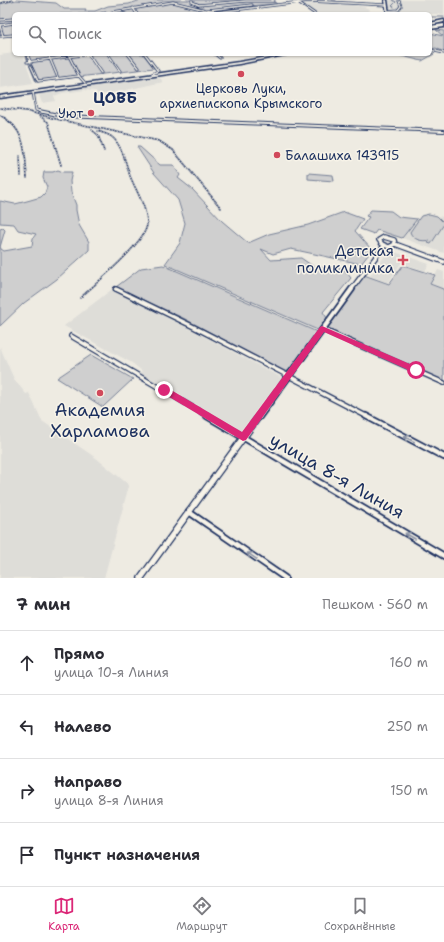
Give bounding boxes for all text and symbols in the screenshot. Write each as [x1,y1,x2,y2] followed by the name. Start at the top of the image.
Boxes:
[12,12,432,56] search box
[26,23,48,45] icon: search
[58,24,102,44] text: Поиск
[236,69,246,79] marker: Церковь Луки, архиепископа Крымского
[160,80,323,112] place label: Церковь Луки, архиепископа Крымского
[93,87,137,108] district label: ЦОВБ
[58,105,83,122] place label: Уют
[86,108,96,118] marker: Уют
[285,147,399,164] place label: Балашиха 143915
[272,150,282,160] marker: Балашиха 143915
[297,241,395,278] place label: Детская поликлиника
[397,254,409,266] marker: Детская поликлиника
[407,361,425,379] route start
[155,381,173,399] route end
[95,388,105,398] marker: Академия Харламова
[50,398,150,443] place label: Академия Харламова
[265,428,409,524] street label: улица 8-я Линия
[404,435,416,442] one-way arrow
[404,531,416,539] one-way arrow
[247,552,258,560] one-way arrow
[16,593,71,615] text: 7 мин
[322,596,428,613] text: Пешком · 560 m
[54,644,104,664] text: Прямо
[16,652,38,674] icon: ahead
[390,654,428,671] text: 160 m
[54,664,169,681] text: улица 10-я Линия
[16,716,38,738] icon: left
[54,717,112,737] text: Налево
[387,718,428,735] text: 250 m
[54,772,122,792] text: Направо
[16,780,38,802] icon: right
[390,782,428,799] text: 150 m
[54,792,164,809] text: улица 8-я Линия
[16,844,38,866] icon: arrive
[54,845,200,865] text: Пункт назначения
[48,895,80,934] tab: Карта
[176,895,227,934] tab: Маршрут
[324,895,396,934] tab: Сохранённые

